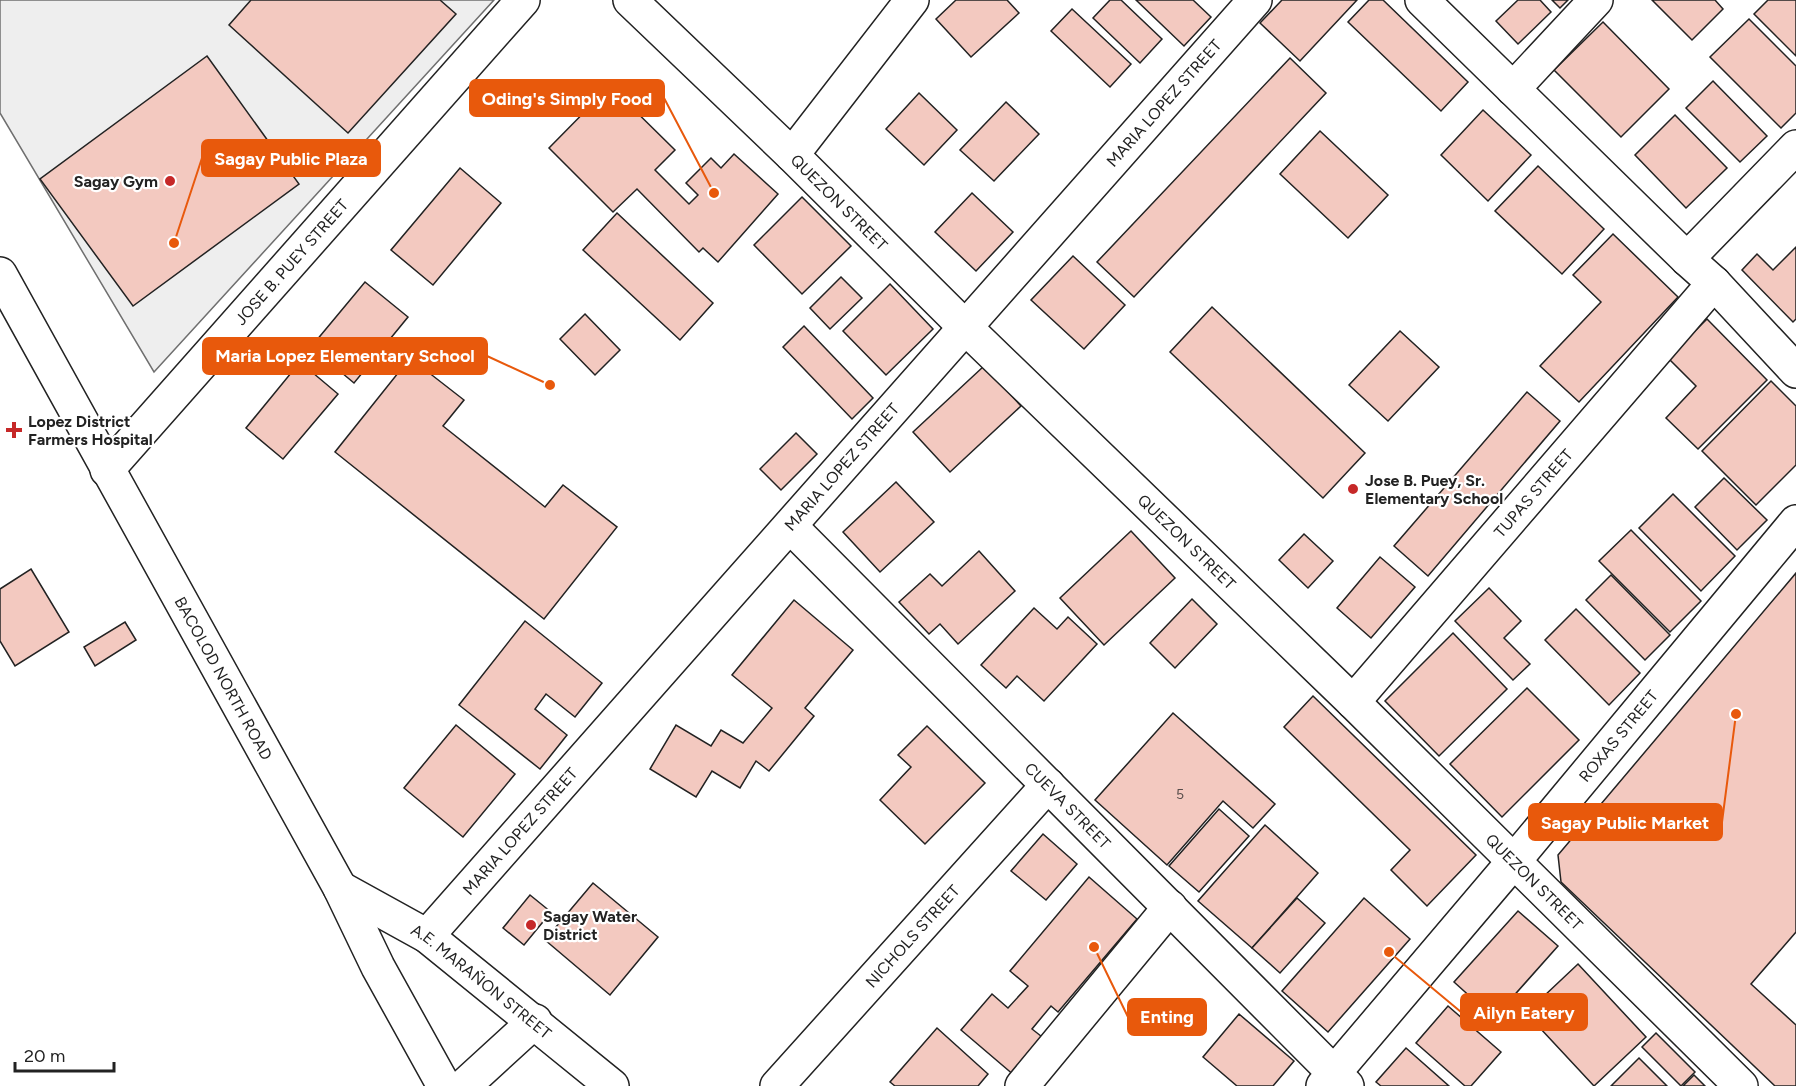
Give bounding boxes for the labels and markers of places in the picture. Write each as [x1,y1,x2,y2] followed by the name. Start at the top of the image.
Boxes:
[470,80,664,116] callout: Oding's Simply Food
[202,140,380,176] callout: Sagay Public Plaza
[74,172,158,191] place label: Sagay Gym
[163,174,177,188] marker: Sagay Gym
[203,338,487,374] callout: Maria Lopez Elementary School
[28,412,153,449] place label: Lopez District Farmers Hospital
[5,421,23,439] marker: Lopez District Farmers Hospital
[1365,471,1503,508] place label: Jose B. Puey, Sr. Elementary School
[1346,482,1360,496] marker: Jose B. Puey, Sr. Elementary School
[1529,804,1722,840] callout: Sagay Public Market
[543,907,637,944] place label: Sagay Water District
[524,918,538,932] marker: Sagay Water District
[1461,994,1587,1030] callout: Ailyn Eatery
[1128,999,1206,1035] callout: Enting

